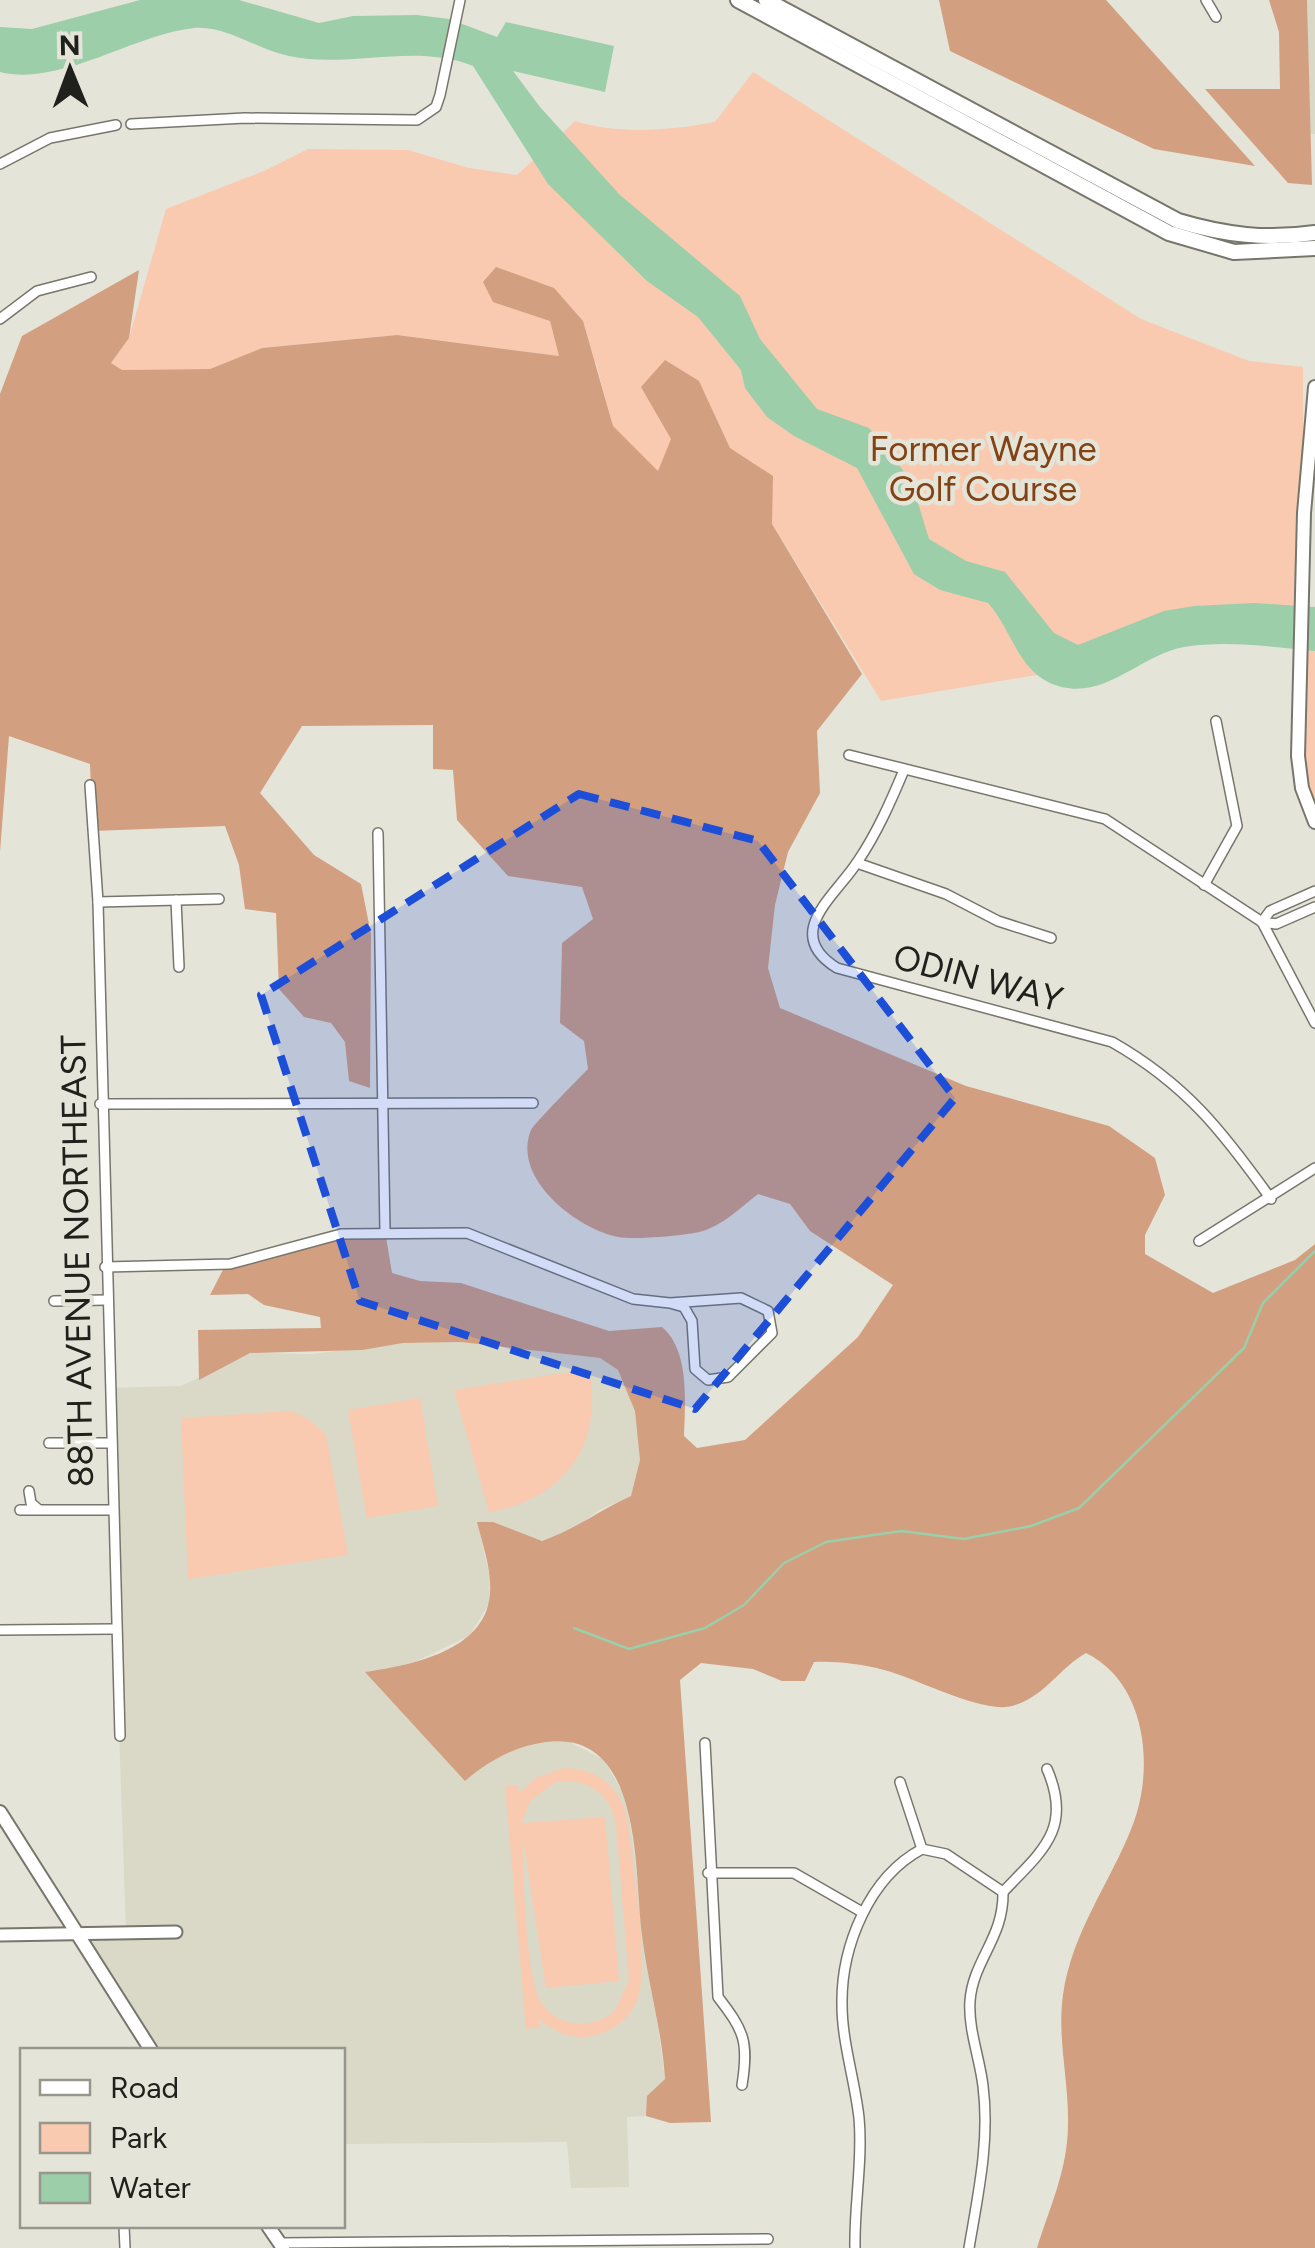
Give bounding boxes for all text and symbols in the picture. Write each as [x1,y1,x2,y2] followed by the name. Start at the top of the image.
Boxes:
[20,20,120,120] north arrow
[58,28,81,62] text: N
[869,428,1097,510] park label: Former Wayne Golf Course
[889,935,1067,1021] street label: ODIN WAY
[52,1034,102,1488] street label: 88TH AVENUE NORTHEAST
[20,2048,345,2228] legend
[110,2069,179,2106] text: Road
[110,2119,168,2156] text: Park
[110,2169,191,2206] text: Water

